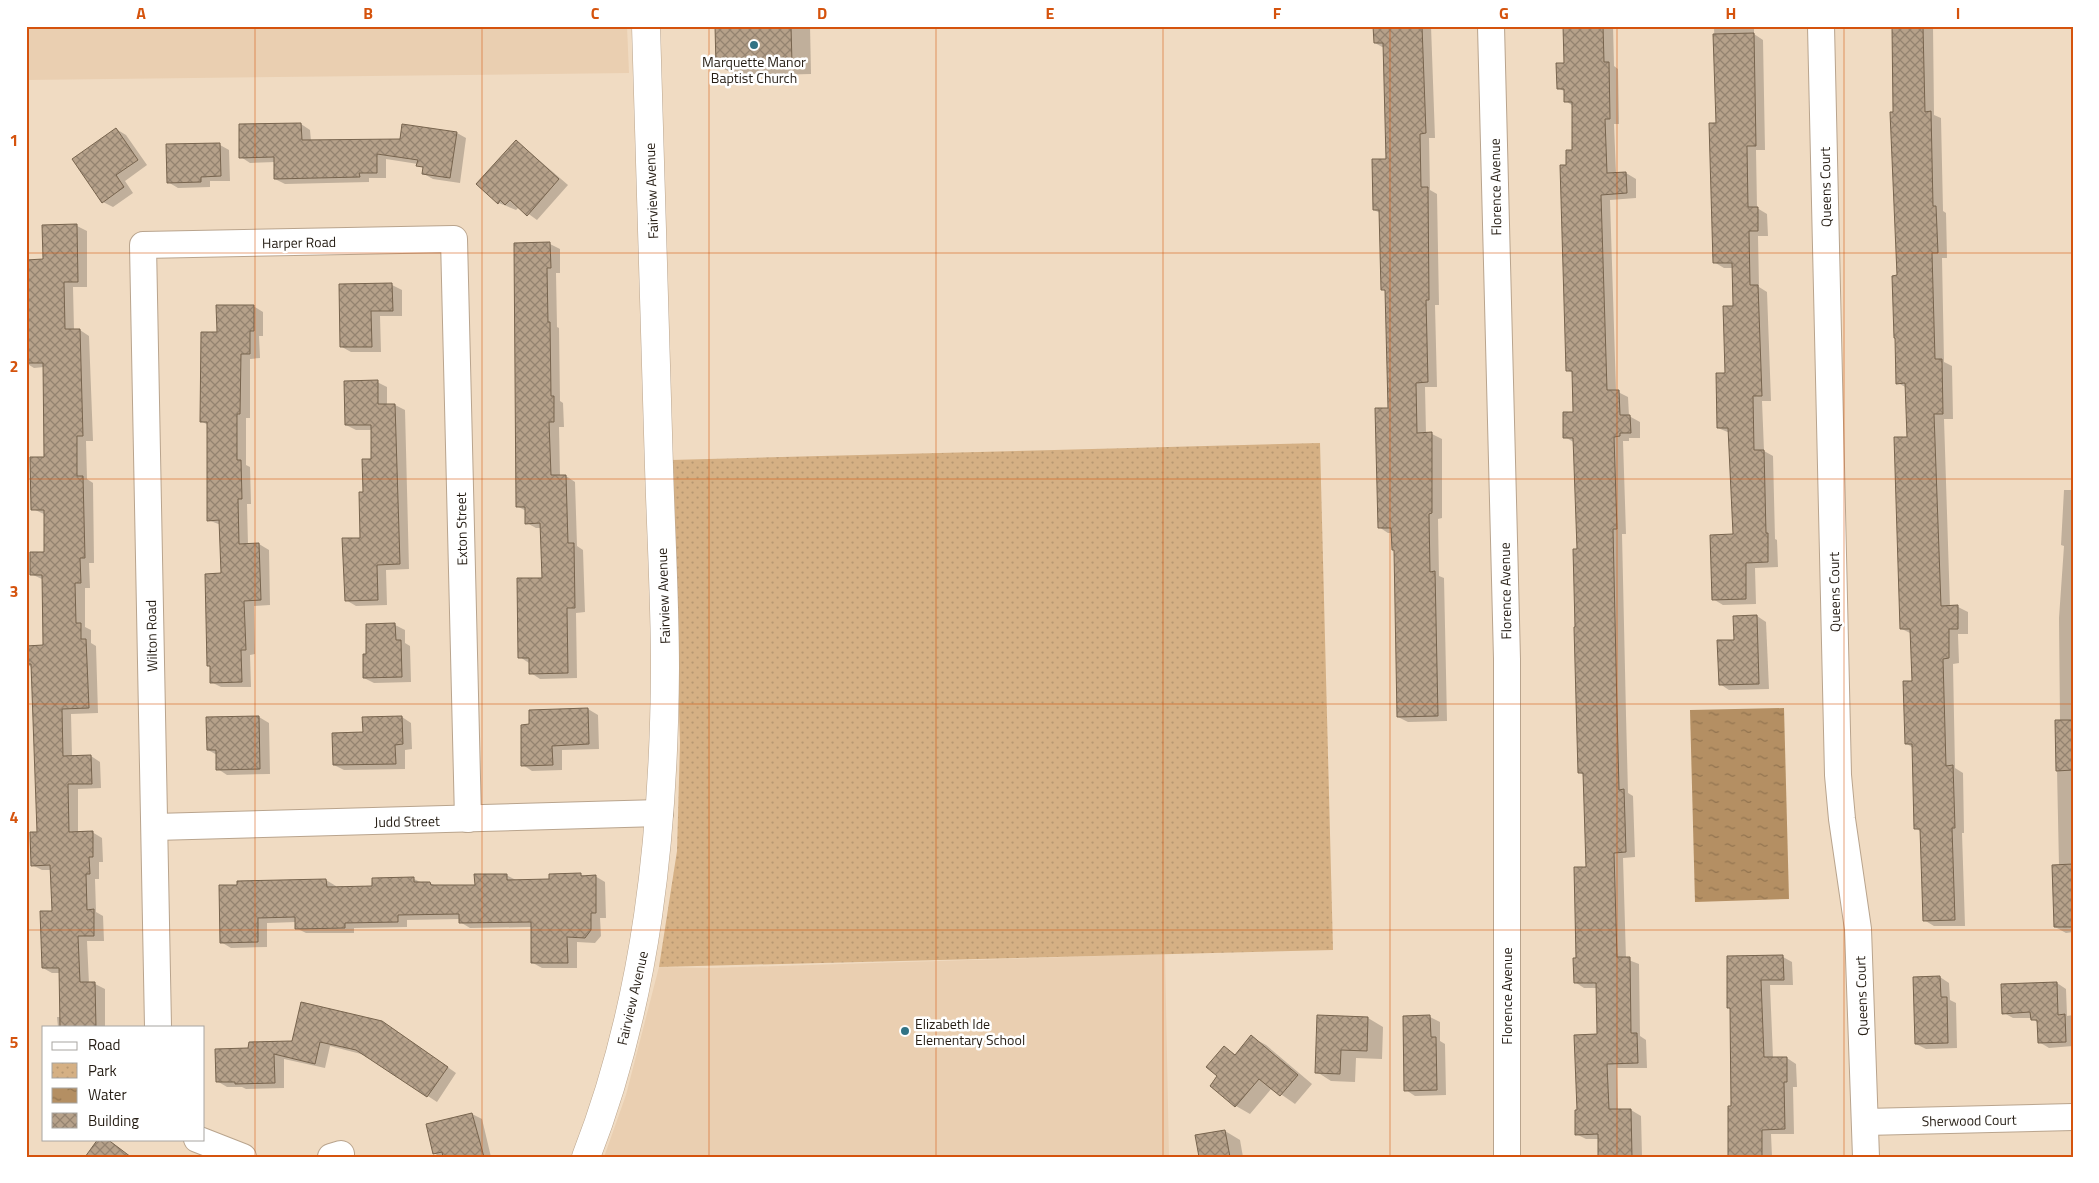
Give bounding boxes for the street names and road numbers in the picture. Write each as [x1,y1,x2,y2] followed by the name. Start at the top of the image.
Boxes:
[1484,138,1506,236] street label: Florence Avenue
[639,143,663,239] street label: Fairview Avenue
[1814,147,1836,227] street label: Queens Court
[262,231,336,253] street label: Harper Road
[450,492,472,566] street label: Exton Street
[1494,542,1516,640] street label: Florence Avenue
[651,548,675,644] street label: Fairview Avenue
[1823,552,1845,632] street label: Queens Court
[140,600,162,672] street label: Wilton Road
[374,810,440,832] street label: Judd Street
[1496,947,1517,1045] street label: Florence Avenue
[611,949,653,1047] street label: Fairview Avenue
[1849,956,1873,1036] street label: Queens Court
[1921,1109,2017,1131] street label: Sherwood Court

